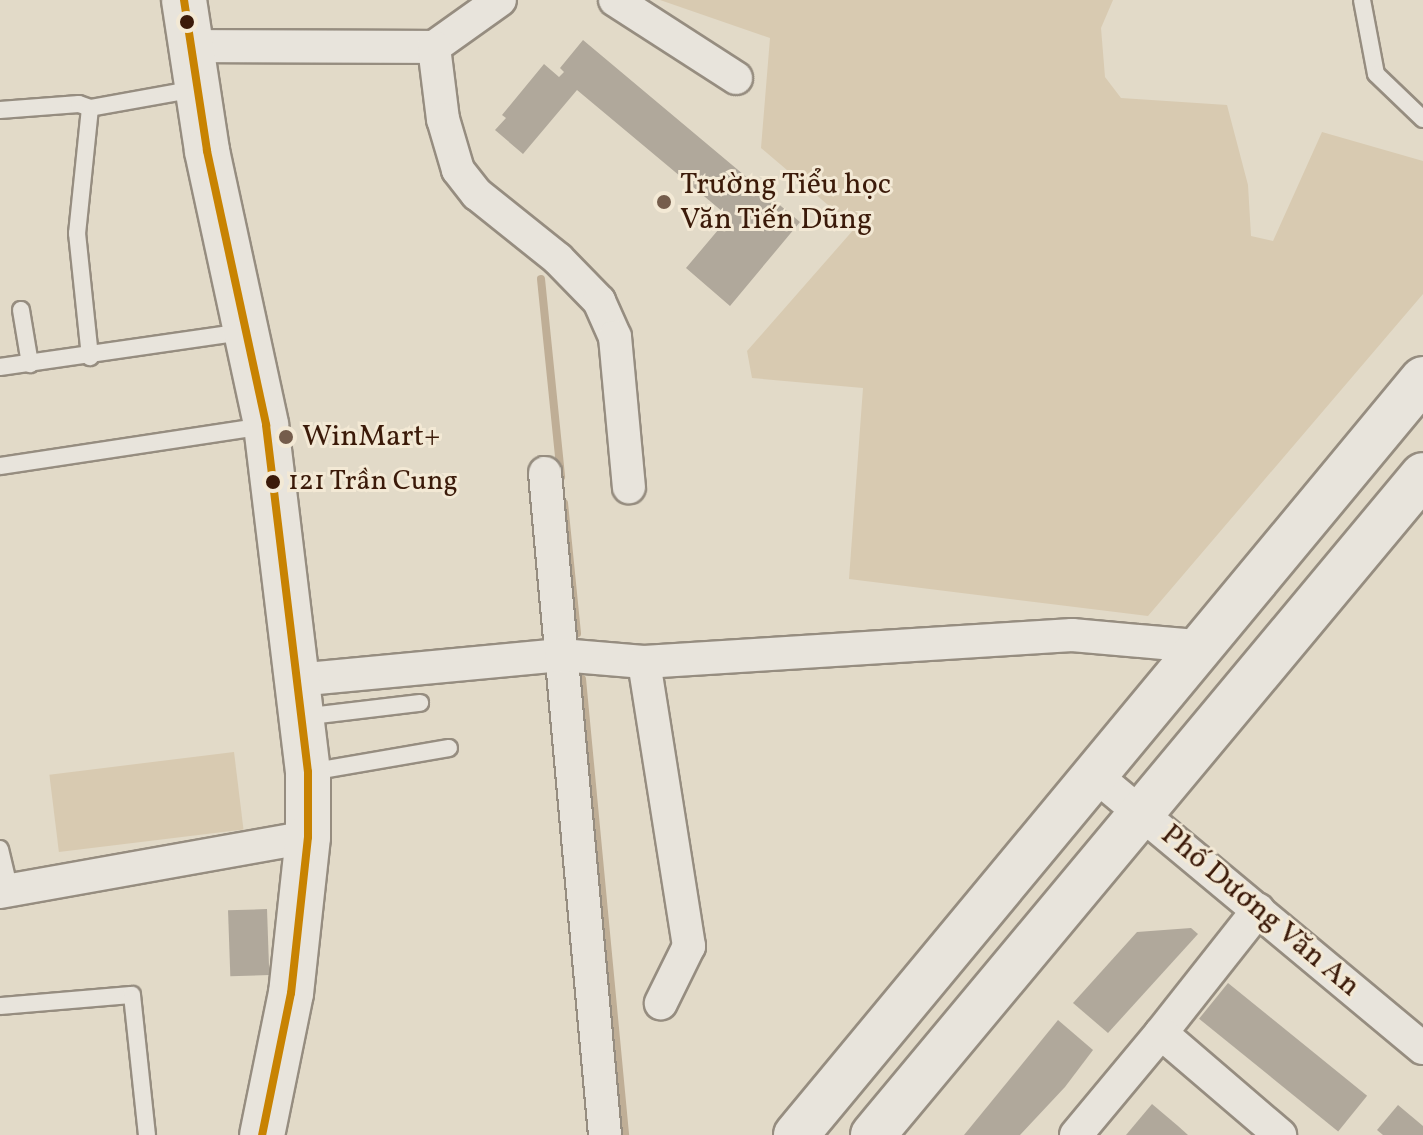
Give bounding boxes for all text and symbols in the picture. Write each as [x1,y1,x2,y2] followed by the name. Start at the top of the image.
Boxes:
[179,14,195,30] unlabelled marker
[680,167,892,238] place label: Trường Tiểu học Văn Tiến Dũng
[655,193,673,211] marker: Trường Tiểu học Văn Tiến Dũng
[302,419,441,455] place label: WinMart+
[277,428,295,446] marker: WinMart+
[288,465,459,499] place label: 121 Trần Cung
[265,474,281,490] marker: 121 Trần Cung
[1153,817,1367,1005] street label: Phố Dương Văn An

